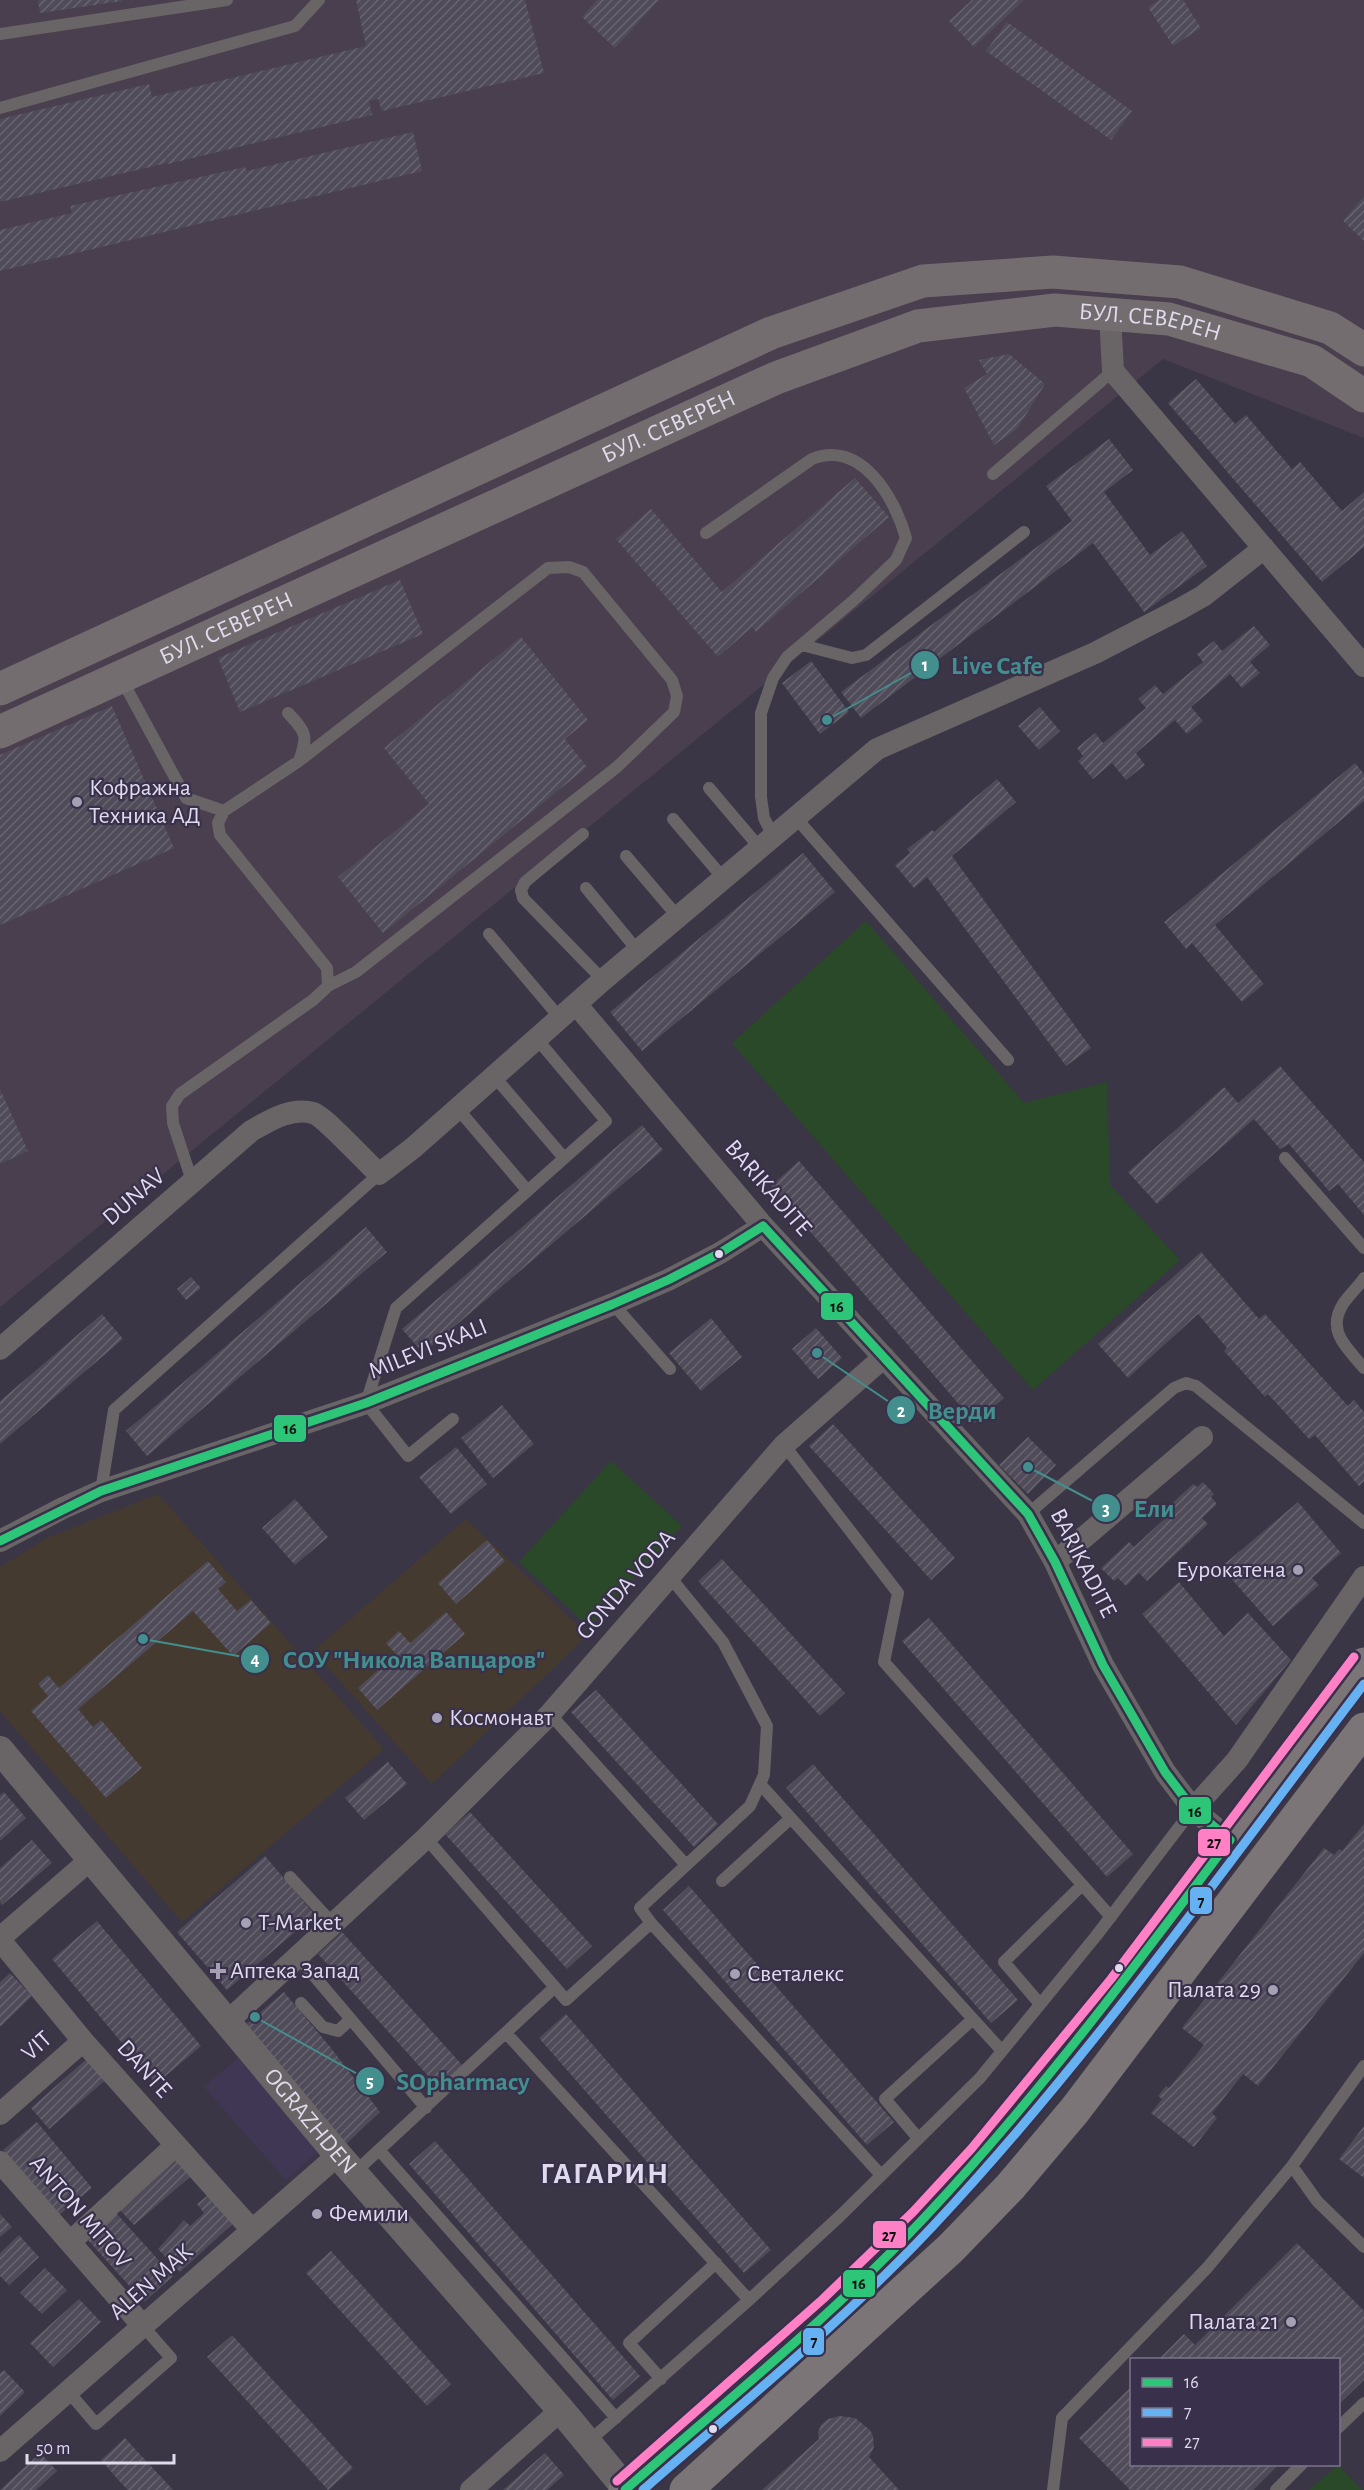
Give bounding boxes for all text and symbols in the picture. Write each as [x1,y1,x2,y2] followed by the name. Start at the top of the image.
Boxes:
[1078,300,1224,346] street label: БУЛ. СЕВЕРЕН
[598,386,739,468] street label: БУЛ. СЕВЕРЕН
[156,588,297,669] street label: БУЛ. СЕВЕРЕН
[910,643,1055,687] callout: Live Cafe
[951,653,1043,679] text: Live Cafe
[922,657,928,675] text: 1
[89,776,201,828] place label: Кофражна Техника АД
[70,795,84,809] marker: Кофражна Техника АД
[720,1135,816,1241] street label: BARIKADITE
[98,1163,170,1230] street label: DUNAV
[713,1248,725,1260] unlabelled marker
[820,1292,854,1321] line badge: 16
[830,1299,844,1315] text: 16
[365,1314,491,1384] street label: MILEVI SKALI
[886,1388,1009,1432] callout: Верди
[928,1398,996,1424] text: Верди
[897,1403,906,1421] text: 2
[273,1414,307,1443] line badge: 16
[283,1421,297,1437] text: 16
[1091,1486,1186,1530] callout: Ели
[1133,1496,1175,1522] text: Ели
[1102,1501,1110,1519] text: 3
[1045,1505,1121,1622] street label: BARIKADITE
[572,1526,680,1644] street label: GONDA VODA
[1176,1558,1286,1582] place label: Еурокатена
[1291,1563,1305,1577] marker: Еурокатена
[240,1637,557,1681] callout: СОУ "Никола Вапцаров"
[283,1647,545,1673] text: СОУ "Никола Вапцаров"
[250,1651,260,1669] text: 4
[449,1706,553,1730] place label: Космонавт
[430,1711,444,1725] marker: Космонавт
[1178,1796,1212,1825] line badge: 16
[1188,1804,1202,1820] text: 16
[1197,1828,1231,1857] line badge: 27
[1207,1835,1221,1851] text: 27
[1189,1886,1213,1915] line badge: 7
[1198,1894,1205,1910] text: 7
[258,1911,342,1935] place label: T-Market
[239,1916,253,1930] marker: T-Market
[230,1959,360,1983] place label: Аптека Запад
[747,1962,844,1986] place label: Светалекс
[1113,1962,1125,1974] unlabelled marker
[211,1964,225,1978] marker: Аптека Запад
[728,1967,742,1981] marker: Светалекс
[1167,1978,1261,2002] place label: Палата 29
[1266,1983,1280,1997] marker: Палата 29
[17,2026,57,2065] street label: VIT
[112,2036,176,2103] street label: DANTE
[355,2059,542,2103] callout: SOpharmacy
[259,2064,361,2179] street label: OGRAZHDEN
[396,2069,530,2095] text: SOpharmacy
[366,2073,374,2091] text: 5
[25,2151,135,2273] street label: ANTON MITOV
[540,2159,670,2189] district label: ГАГАРИН
[329,2202,409,2226] place label: Фемили
[310,2207,324,2221] marker: Фемили
[872,2220,907,2249] line badge: 27
[882,2228,896,2244] text: 27
[105,2239,198,2324] street label: ALEN MAK
[842,2269,876,2298] line badge: 16
[852,2276,866,2292] text: 16
[1188,2310,1279,2334] place label: Палата 21
[1284,2315,1298,2329] marker: Палата 21
[802,2327,825,2356] line badge: 7
[811,2334,818,2350] text: 7
[1130,2358,1340,2466] legend
[1184,2374,1199,2392] text: 16
[1184,2404,1192,2422] text: 7
[707,2423,719,2435] unlabelled marker
[27,2427,174,2465] scale bar
[1184,2434,1200,2452] text: 27
[36,2440,70,2458] text: 50 m

